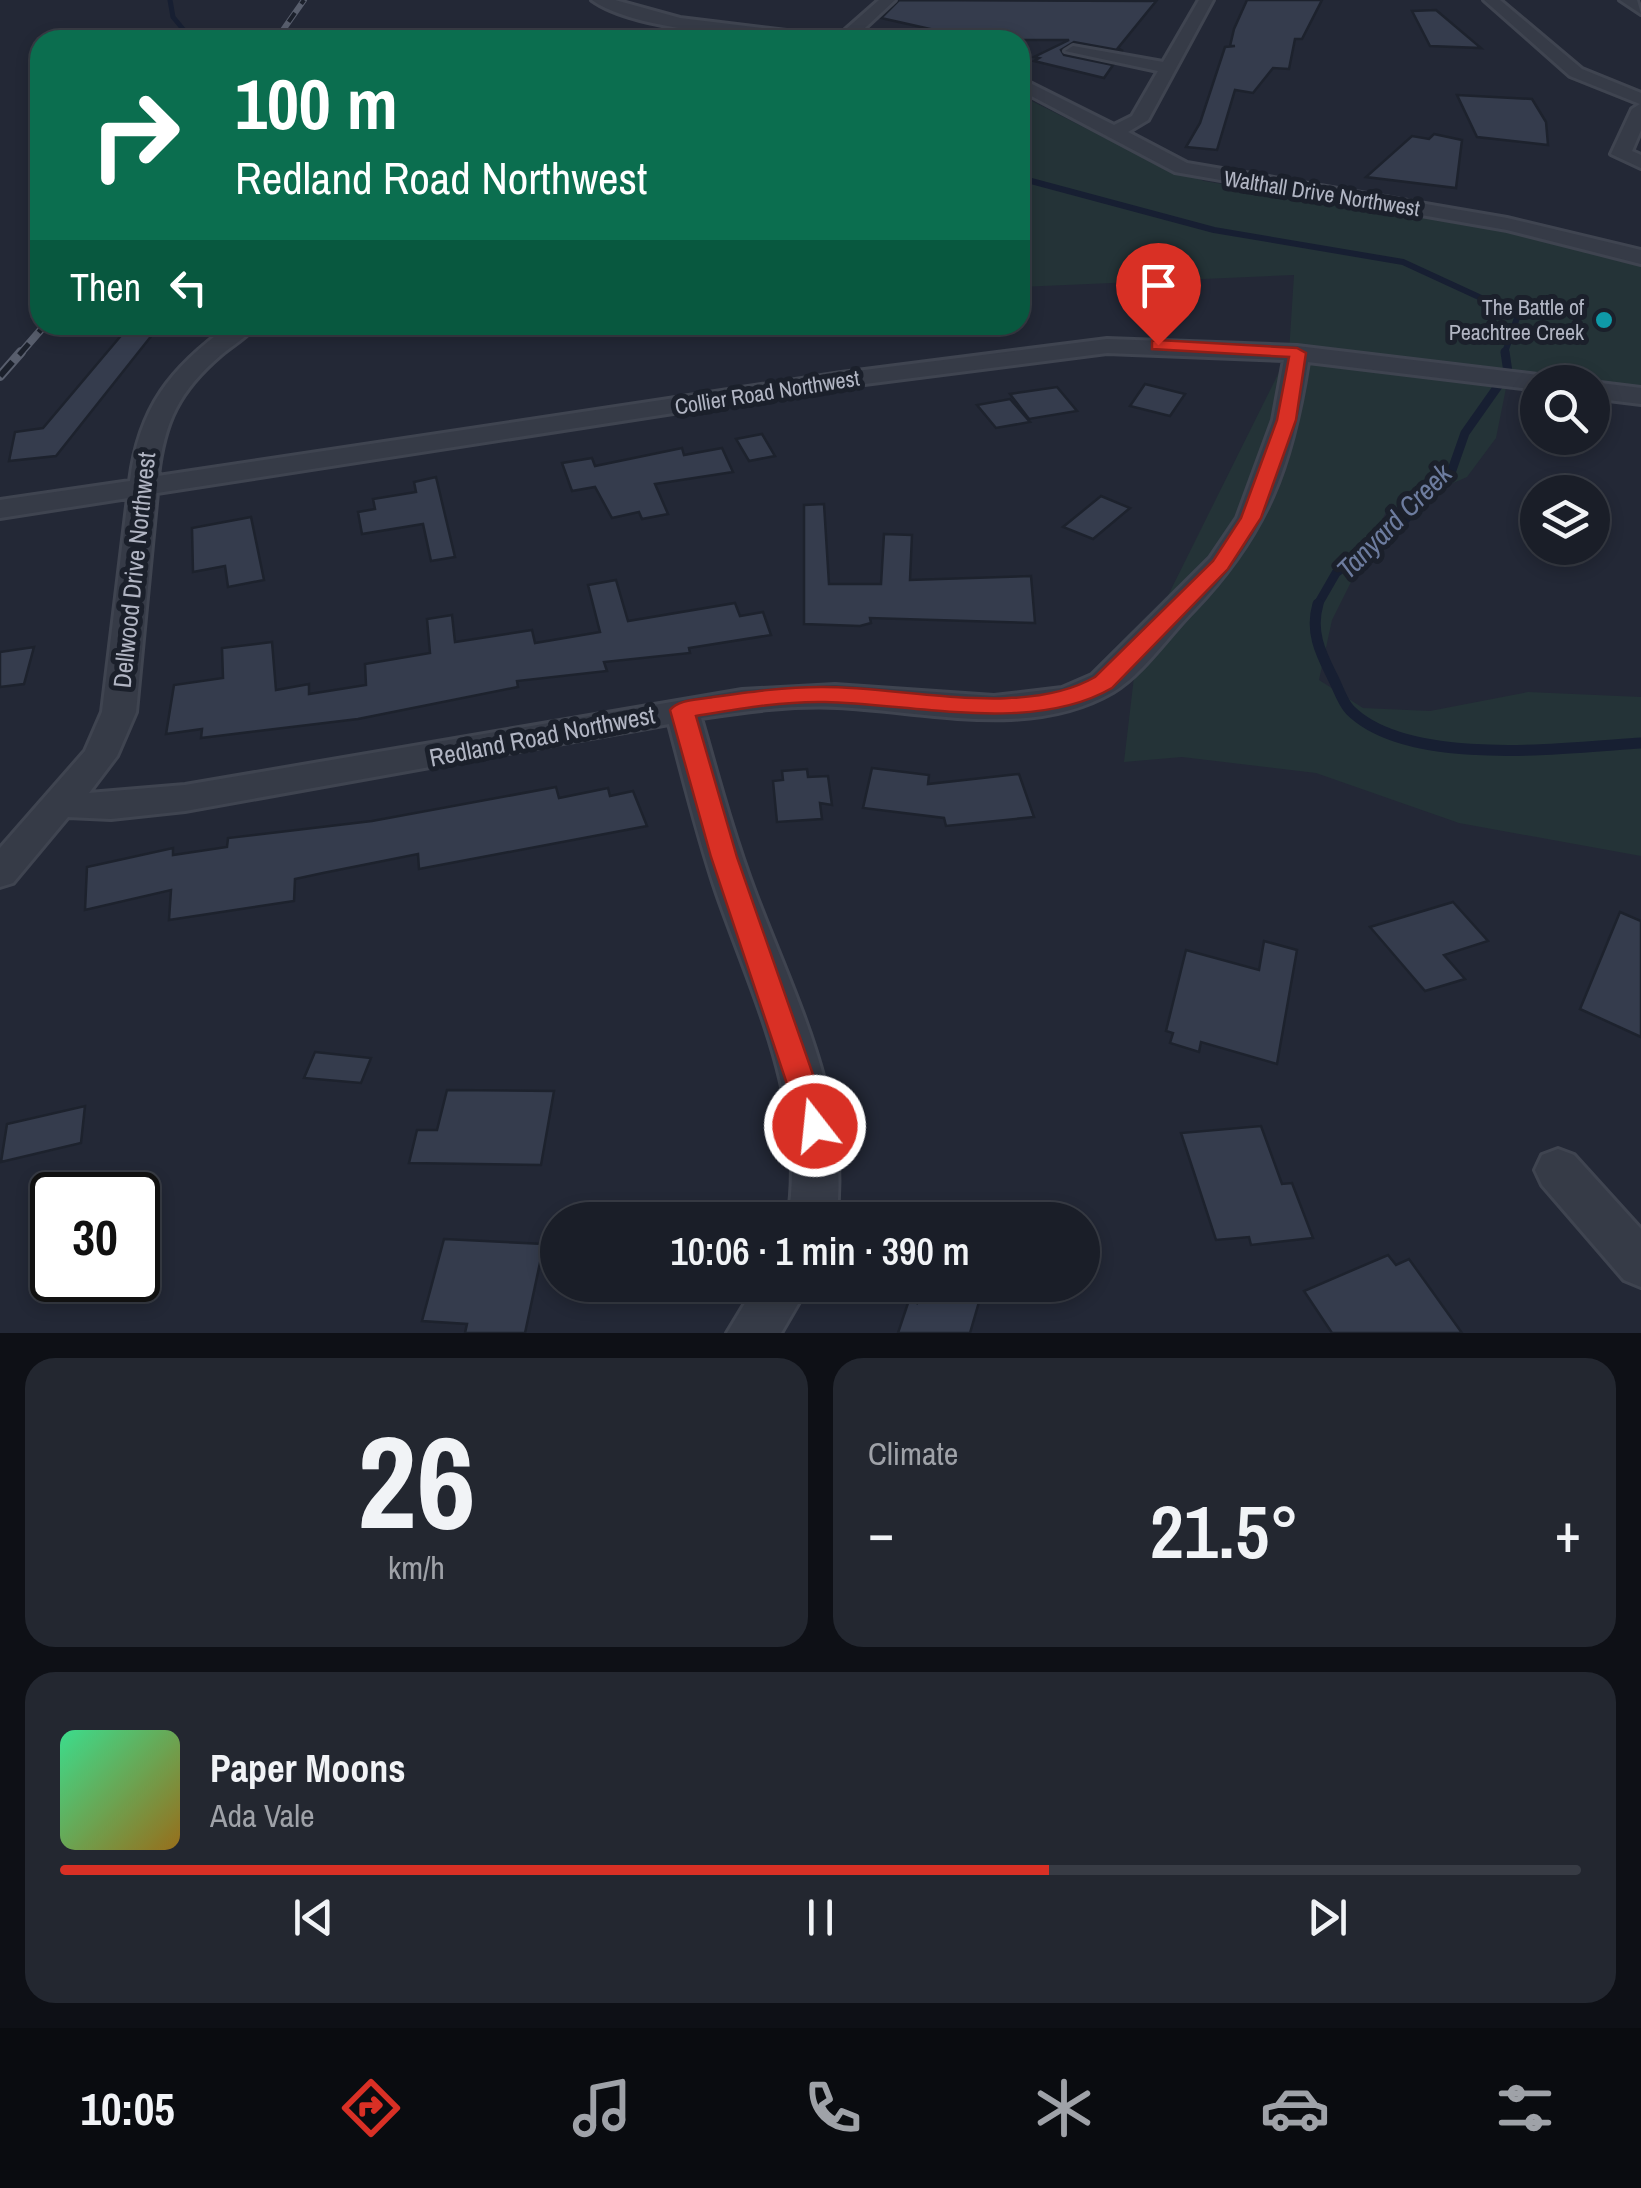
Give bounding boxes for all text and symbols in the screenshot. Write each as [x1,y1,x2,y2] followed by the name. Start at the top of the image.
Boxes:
[235,57,398,151] text: 100 m
[70,70,200,200] icon: right
[235,147,647,208] text: Redland Road Northwest
[1222,163,1422,223] street label: Walthall Drive Northwest
[1116,243,1201,346] pin
[1131,258,1186,313] icon: arrive
[161,260,216,315] icon: left
[70,262,141,313] text: Then
[1449,292,1585,347] place label: The Battle of Peachtree Creek
[1593,309,1615,331] marker: The Battle of Peachtree Creek
[673,363,861,421] street label: Collier Road Northwest
[1520,365,1610,565] map controls
[1520,365,1610,455] button: search
[105,450,163,690] street label: Dellwood Drive Northwest
[1328,454,1461,587] water label: Tanyard Creek
[1520,475,1610,565] button: layers
[426,697,658,775] street label: Redland Road Northwest
[763,1074,867,1178] position arrow
[30,1172,160,1302] speed limit sign: 30
[670,1226,970,1277] text: 10:06 · 1 min · 390 m
[357,1393,476,1569] text: 26
[868,1432,958,1475] text: Climate
[1150,1480,1299,1581] text: 21.5°
[868,1495,894,1569] text: −
[1555,1495,1581,1569] text: +
[388,1546,445,1589] text: km/h
[210,1743,406,1794] text: Paper Moons
[210,1794,315,1837] text: Ada Vale
[286,1890,341,1945] icon: previous
[793,1890,848,1945] icon: pause
[1300,1890,1355,1945] icon: next
[336,2073,406,2143] icon: directions
[567,2073,637,2143] icon: music
[798,2073,868,2143] icon: phone
[1029,2073,1099,2143] icon: climate
[1260,2073,1330,2143] icon: car
[1490,2073,1560,2143] icon: filters
[80,2078,175,2139] text: 10:05

